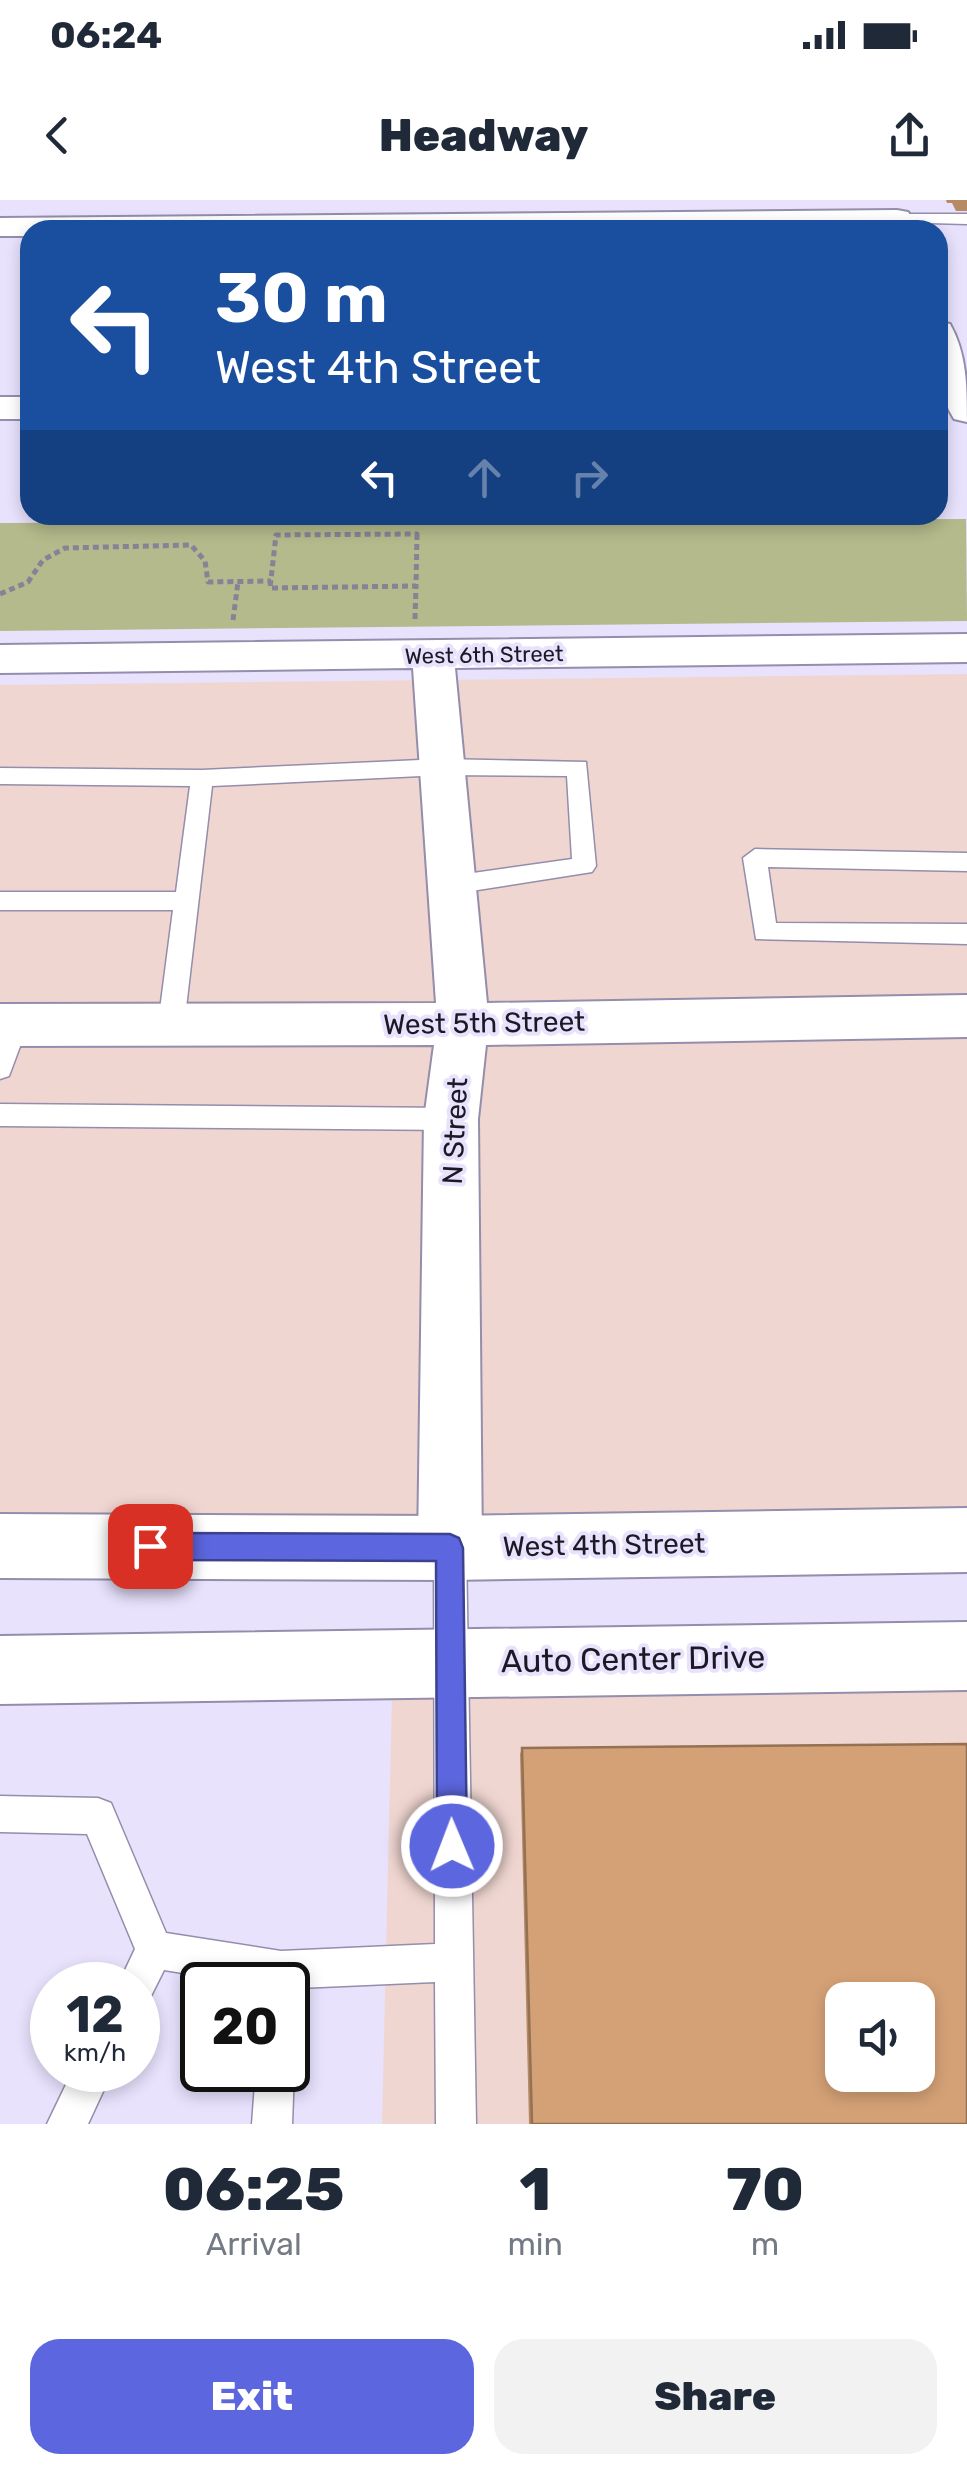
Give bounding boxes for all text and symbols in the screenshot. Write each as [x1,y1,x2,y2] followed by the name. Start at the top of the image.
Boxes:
[50,12,162,58] text: 06:24
[30,108,85,163] icon: back
[882,108,937,163] icon: share
[379,109,588,162] text: Headway
[215,257,388,340] text: 30 m
[50,260,180,390] icon: left
[215,341,541,394] text: West 4th Street
[352,450,407,505] icon: left
[457,450,512,505] icon: ahead
[562,450,617,505] icon: right
[404,640,564,670] street label: West 6th Street
[383,1005,585,1041] street label: West 5th Street
[436,1077,474,1185] street label: N Street
[108,1504,193,1589] pin
[123,1519,178,1574] icon: arrive
[502,1527,706,1563] street label: West 4th Street
[501,1638,765,1680] street label: Auto Center Drive
[400,1794,504,1898] position arrow
[180,1962,310,2092] speed limit sign: 20
[825,1982,935,2092] map controls
[825,1982,935,2092] button: sound
[66,1985,124,2045] text: 12
[64,2038,126,2067] text: km/h
[163,2154,344,2225] text: 06:25
[519,2154,551,2225] text: 1
[726,2154,804,2225] text: 70
[206,2225,302,2263] text: Arrival
[507,2225,563,2263] text: min
[751,2225,779,2263] text: m
[30,2339,474,2454] button: Exit
[494,2339,937,2454] button: Share

